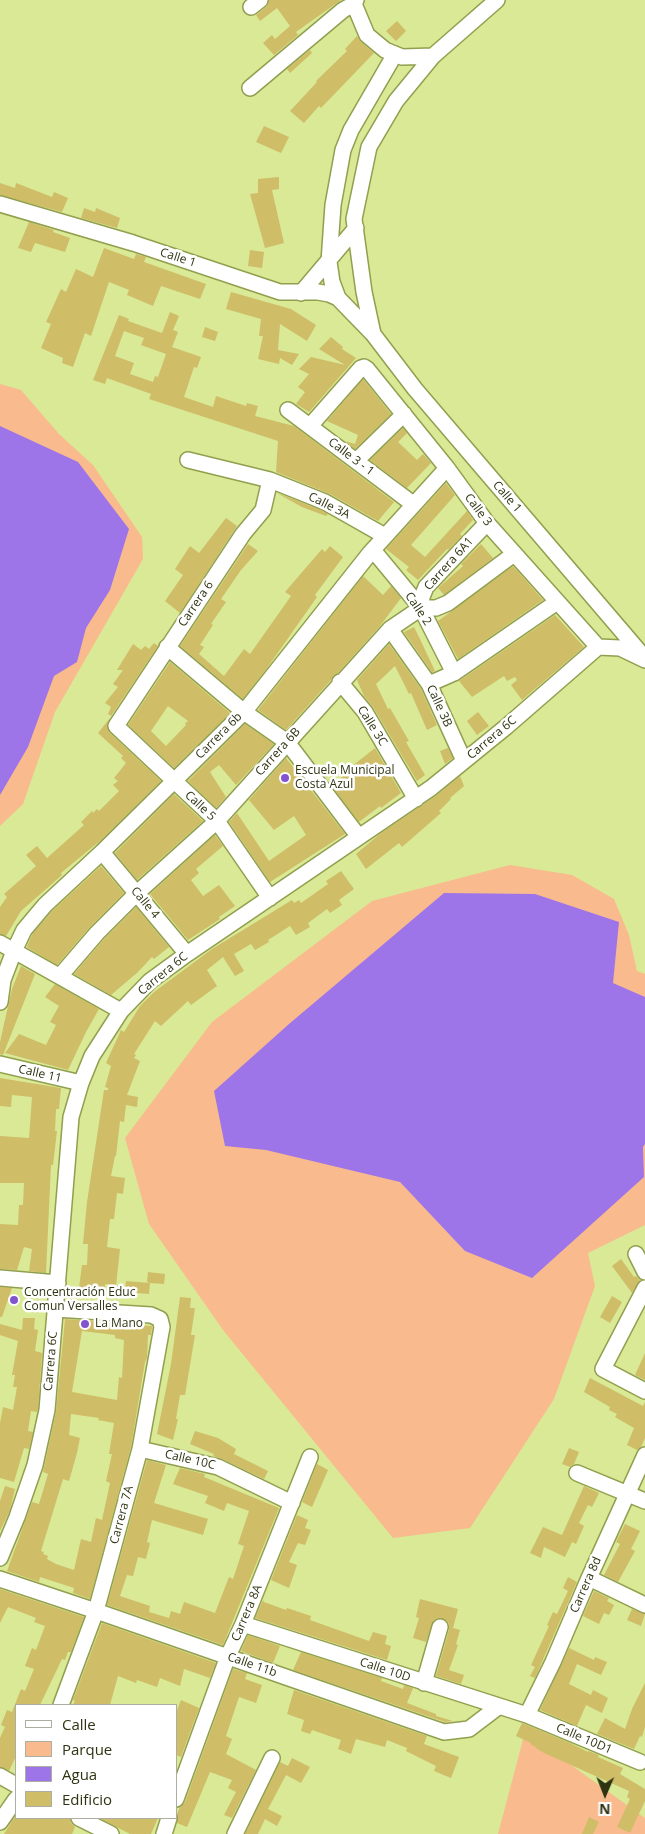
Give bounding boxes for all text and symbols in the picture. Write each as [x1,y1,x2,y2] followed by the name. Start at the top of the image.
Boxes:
[158,245,198,271] street label: Calle 1
[325,435,377,479] street label: Calle 3 - 1
[489,478,525,516] street label: Calle 1
[306,490,352,522] street label: Calle 3A
[461,491,495,529] street label: Calle 3
[421,534,477,594] street label: Carrera 6A1
[175,578,217,630] street label: Carrera 6
[402,590,434,628] street label: Calle 2
[423,683,455,729] street label: Calle 3B
[354,703,390,749] street label: Calle 3C
[193,710,245,762] street label: Carrera 6b
[464,713,520,763] street label: Carrera 6C
[253,725,303,779] street label: Carrera 6B
[295,764,394,792] place label: Escuela Municipal Costa Azul
[279,772,291,784] marker: Escuela Municipal Costa Azul
[182,788,218,824] street label: Calle 5
[128,884,162,922] street label: Calle 4
[135,950,191,998] street label: Carrera 6C
[17,1062,63,1086] street label: Calle 11
[24,1286,135,1314] place label: Concentración Educ Comun Versalles
[8,1294,20,1306] marker: Concentración Educ Comun Versalles
[95,1317,143,1331] place label: La Mano
[79,1318,91,1330] marker: La Mano
[41,1331,61,1391] street label: Carrera 6C
[163,1447,217,1473] street label: Calle 10C
[107,1484,137,1546] street label: Carrera 7A
[567,1555,605,1615] street label: Carrera 8d
[229,1583,265,1643] street label: Carrera 8A
[225,1650,279,1680] street label: Calle 11b
[358,1655,412,1685] street label: Calle 10D
[15,1704,178,1819] legend
[62,1714,96,1734] text: Calle
[554,1721,614,1757] street label: Calle 10D1
[62,1739,112,1759] text: Parque
[62,1764,97,1784] text: Agua
[580,1769,630,1819] north arrow
[62,1789,112,1809] text: Edificio
[599,1800,611,1819] text: N

